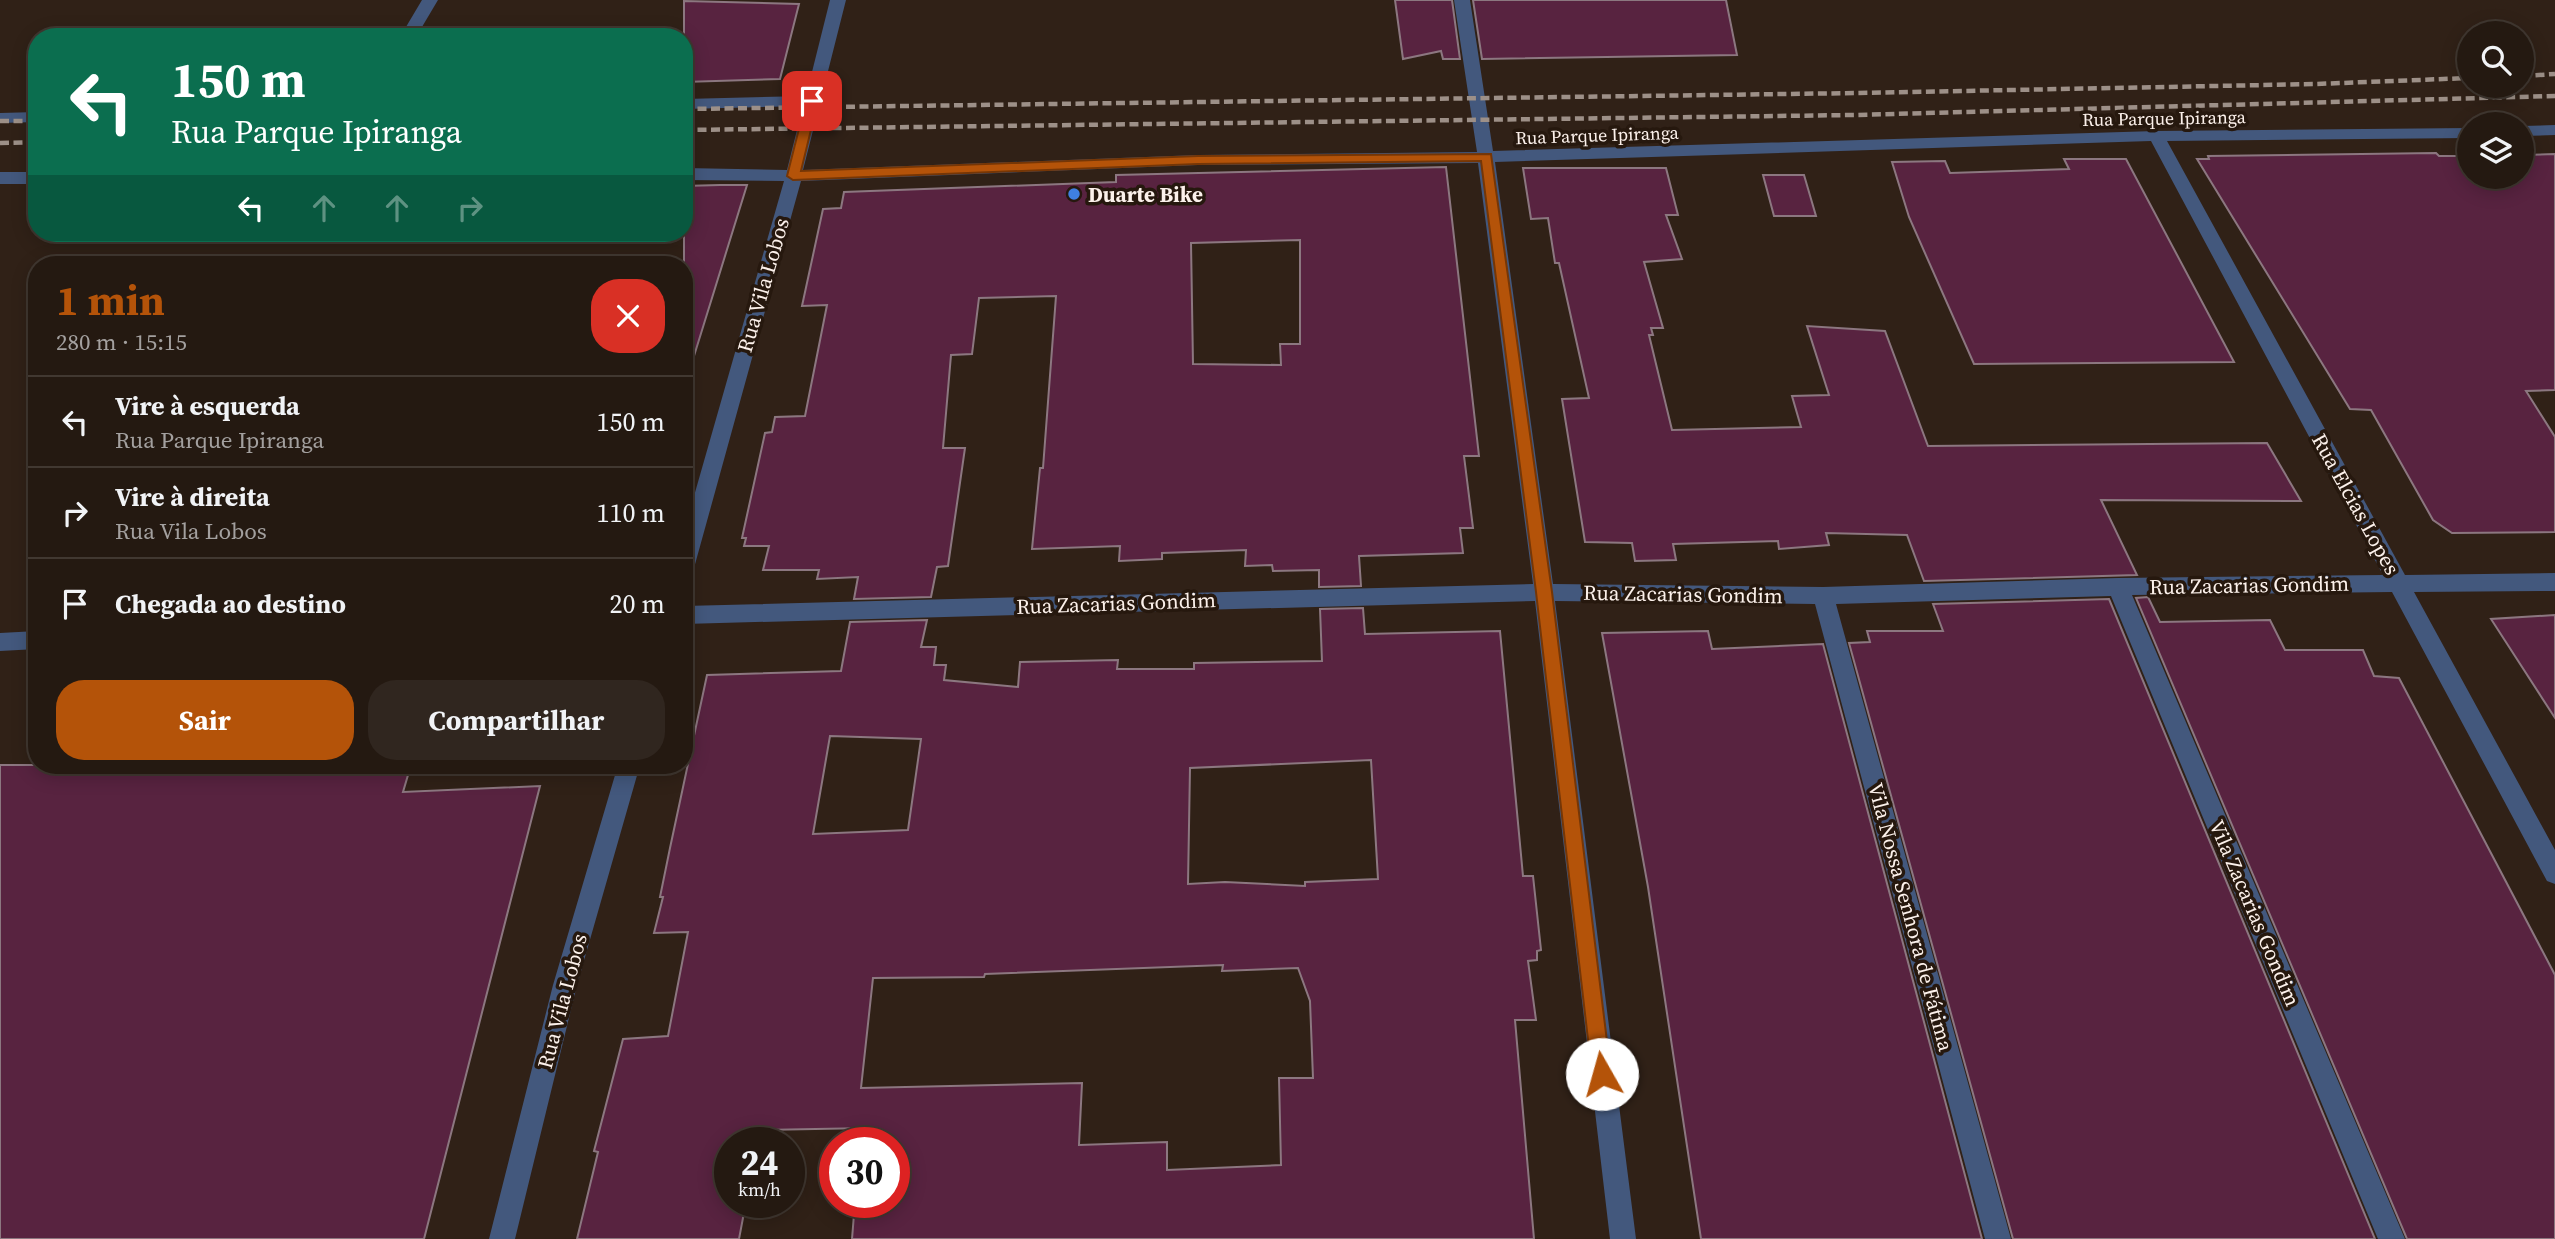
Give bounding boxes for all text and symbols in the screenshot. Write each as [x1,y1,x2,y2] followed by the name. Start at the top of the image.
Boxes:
[2457,21,2534,189] map controls
[2457,21,2534,98] button: search
[171,46,306,113] text: 150 m
[56,56,147,147] icon: left
[782,71,842,131] pin
[793,82,831,120] icon: arrive
[2082,104,2247,132] street label: Rua Parque Ipiranga
[171,110,462,154] text: Rua Parque Ipiranga
[2457,112,2534,189] button: layers
[1515,120,1680,150] street label: Rua Parque Ipiranga
[1088,180,1203,209] place label: Duarte Bike
[1066,186,1082,202] marker: Duarte Bike
[232,189,270,227] icon: left
[305,189,343,227] icon: ahead
[378,189,416,227] icon: ahead
[451,189,489,227] icon: right
[730,214,796,356] street label: Rua Vila Lobos
[56,271,165,329] text: 1 min
[591,279,665,353] button: close
[56,326,187,358] text: 280 m · 15:15
[115,388,300,424] text: Vire à esquerda
[56,403,94,441] icon: left
[597,404,665,440] text: 150 m
[115,424,324,456] text: Rua Parque Ipiranga
[2305,428,2407,580] street label: Rua Elcias Lopes
[115,479,270,515] text: Vire à direita
[56,494,94,532] icon: right
[597,495,665,531] text: 110 m
[115,515,267,547] text: Rua Vila Lobos
[2149,569,2349,601] street label: Rua Zacarias Gondim
[1583,578,1783,610] street label: Rua Zacarias Gondim
[56,585,94,623] icon: arrive
[1016,585,1216,621] street label: Rua Zacarias Gondim
[115,586,346,622] text: Chegada ao destino
[610,586,665,622] text: 20 m
[56,680,354,760] button: Sair
[368,680,665,760] button: Compartilhar
[1861,780,1961,1055] street label: Vila Nossa Senhora de Fátima
[2203,815,2307,1011] street label: Vila Zacarias Gondim
[530,930,594,1072] street label: Rua Vila Lobos
[1565,1037,1639,1111] position arrow
[819,1127,910,1218] speed limit sign: 30
[741,1139,778,1187] text: 24
[738,1177,781,1202] text: km/h

